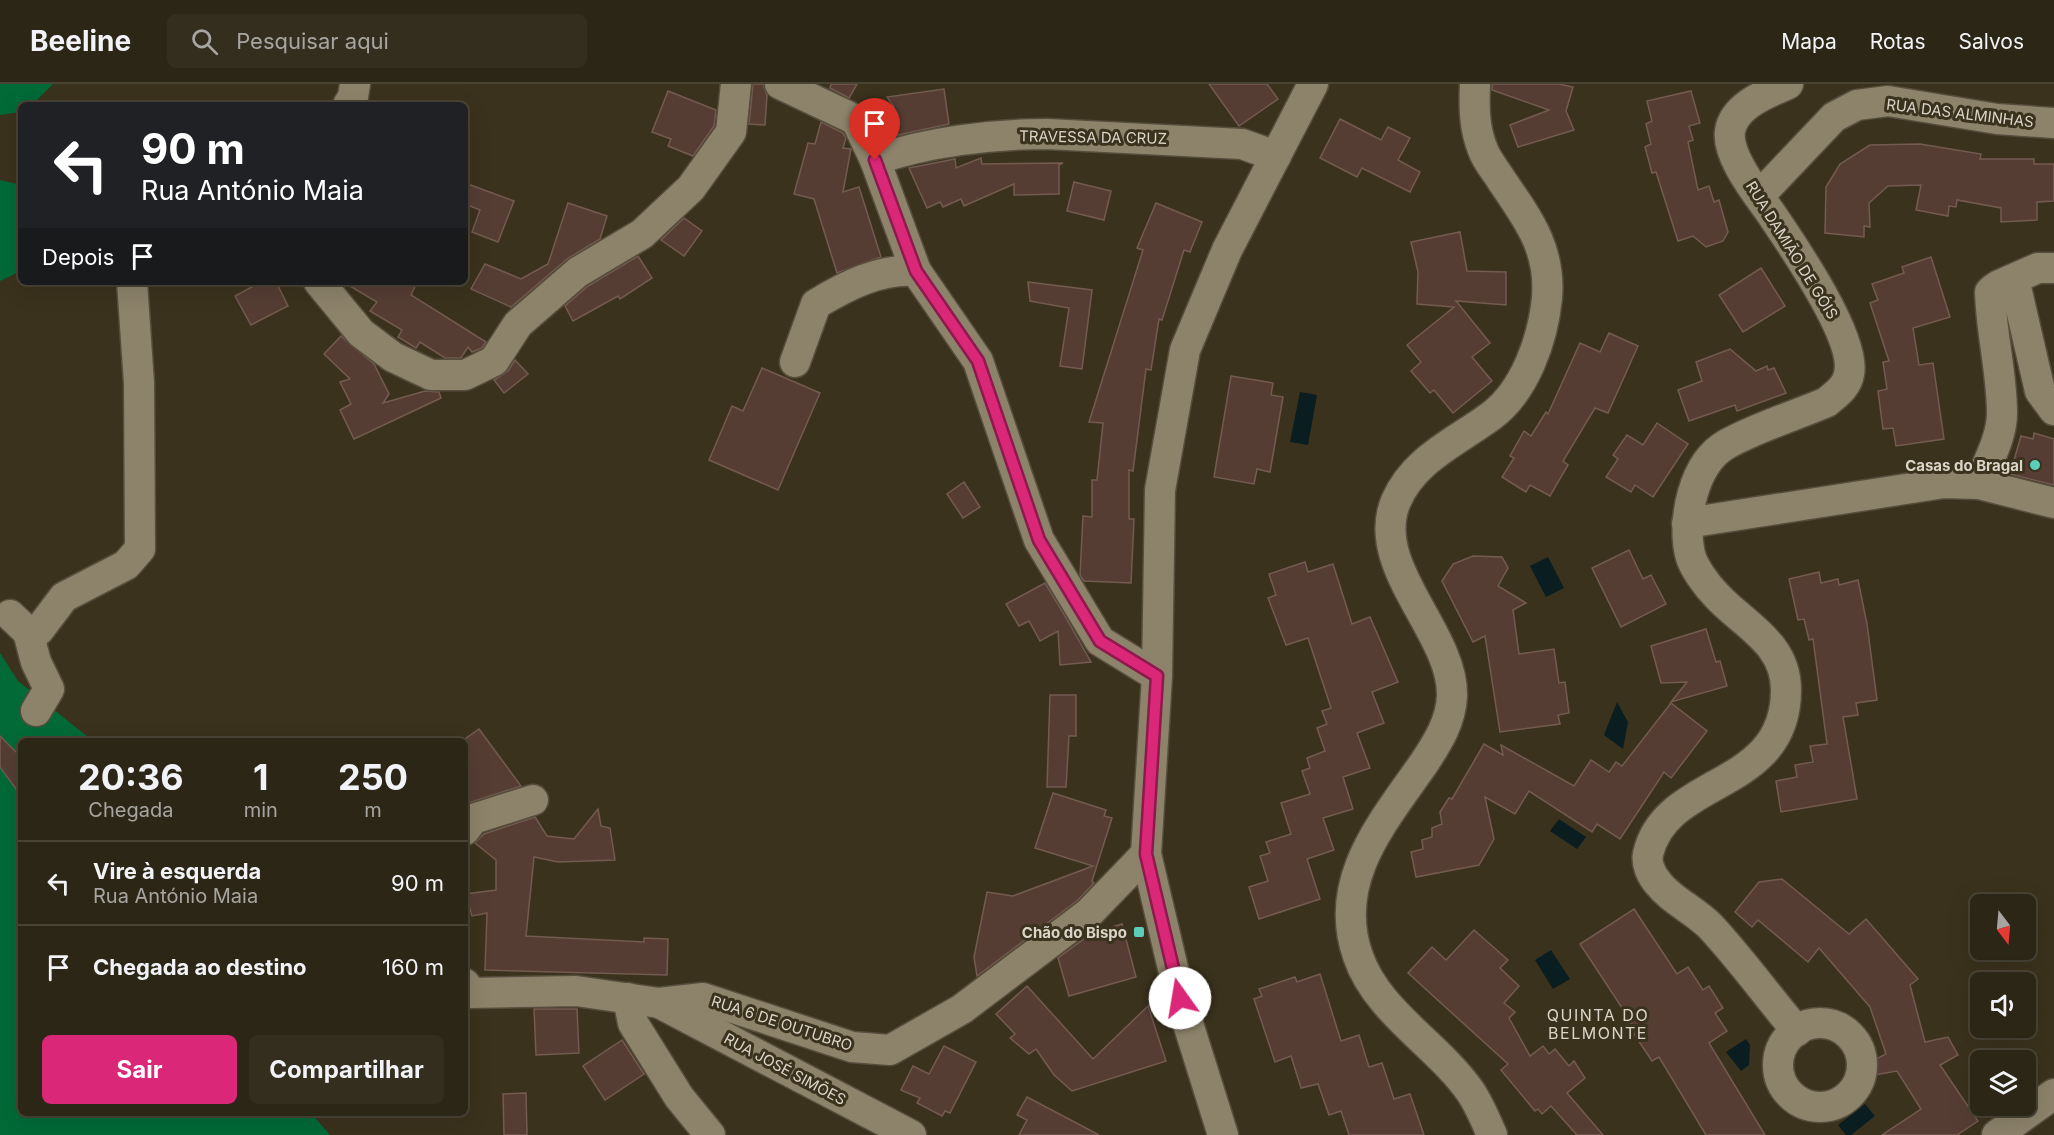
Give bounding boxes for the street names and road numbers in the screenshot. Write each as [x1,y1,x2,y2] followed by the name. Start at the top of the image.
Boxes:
[1885,95,2035,131] street label: RUA DAS ALMINHAS
[1019,126,1167,148] street label: TRAVESSA DA CRUZ
[1742,177,1842,323] street label: RUA DAMIÃO DE GÓIS
[709,991,855,1055] street label: RUA 6 DE OUTUBRO
[721,1029,849,1109] street label: RUA JOSÉ SIMÕES

